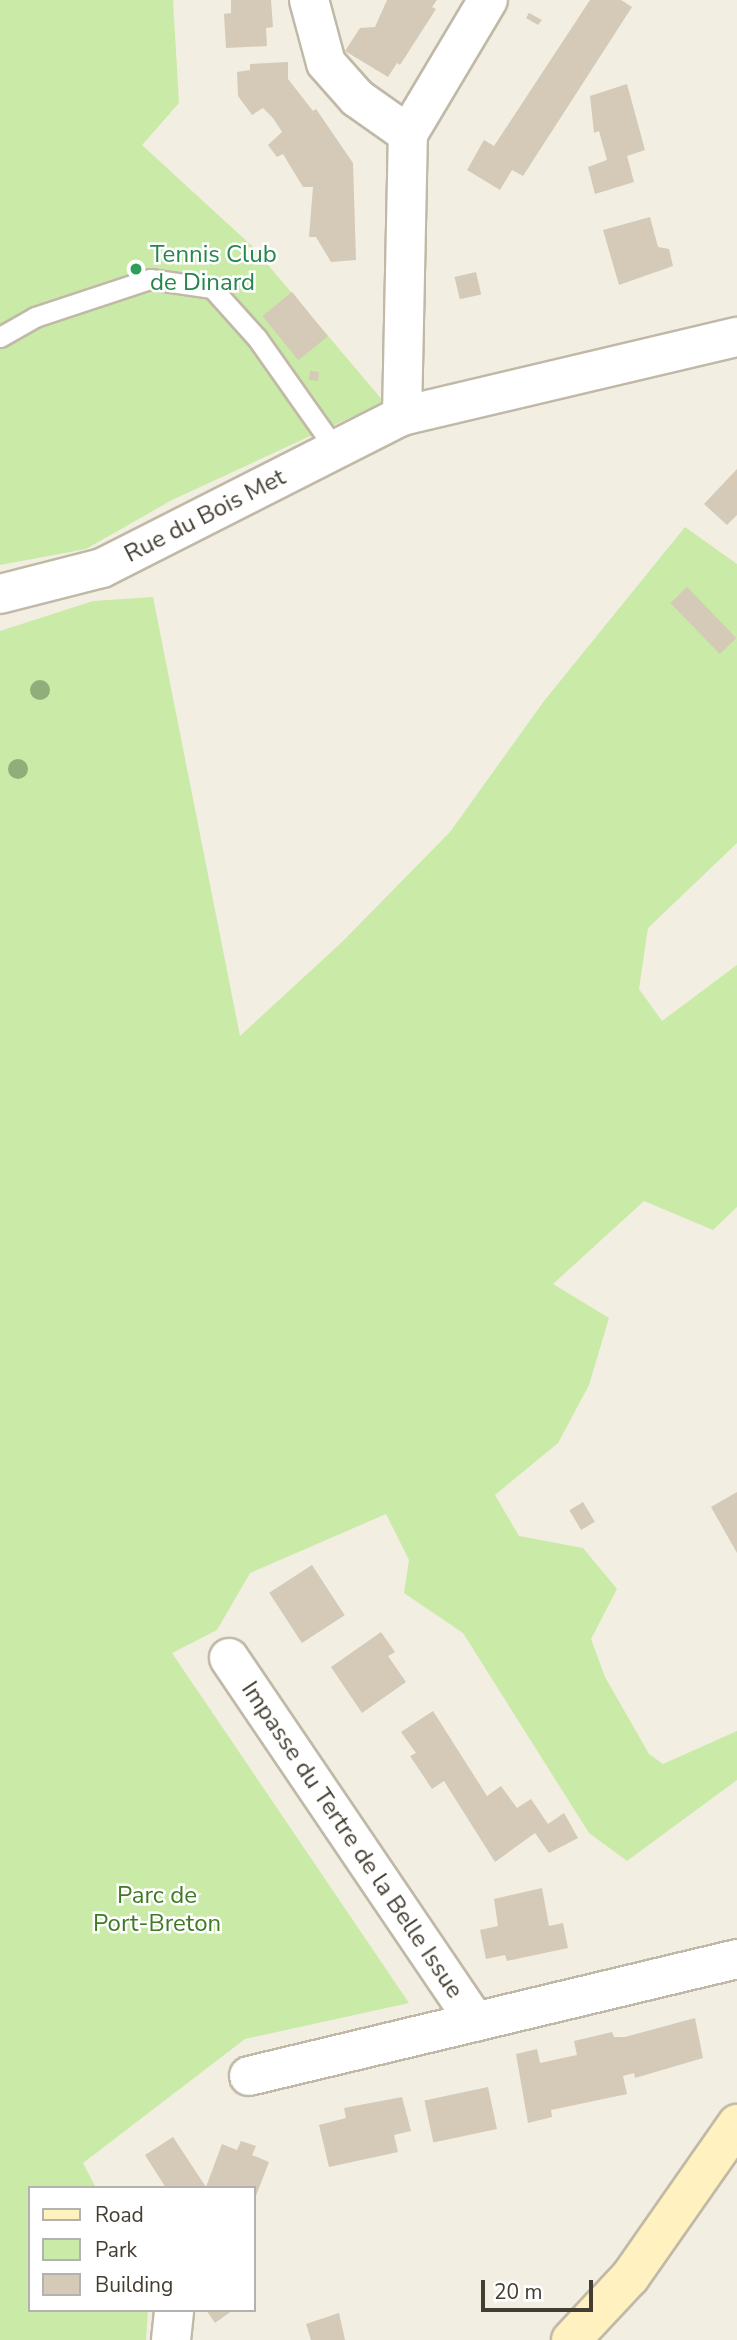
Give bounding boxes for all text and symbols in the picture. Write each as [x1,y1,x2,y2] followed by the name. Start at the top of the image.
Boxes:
[150,241,277,297] place label: Tennis Club de Dinard
[128,261,144,277] marker: Tennis Club de Dinard
[120,463,290,569] street label: Rue du Bois Met
[235,1676,469,2004] street label: Impasse du Tertre de la Belle Issue
[93,1882,221,1938] park label: Parc de Port-Breton
[28,2186,256,2312] legend
[95,2201,144,2229] text: Road
[95,2236,137,2264] text: Park
[485,2266,597,2310] scale bar
[95,2271,173,2299] text: Building
[494,2278,543,2306] text: 20 m

